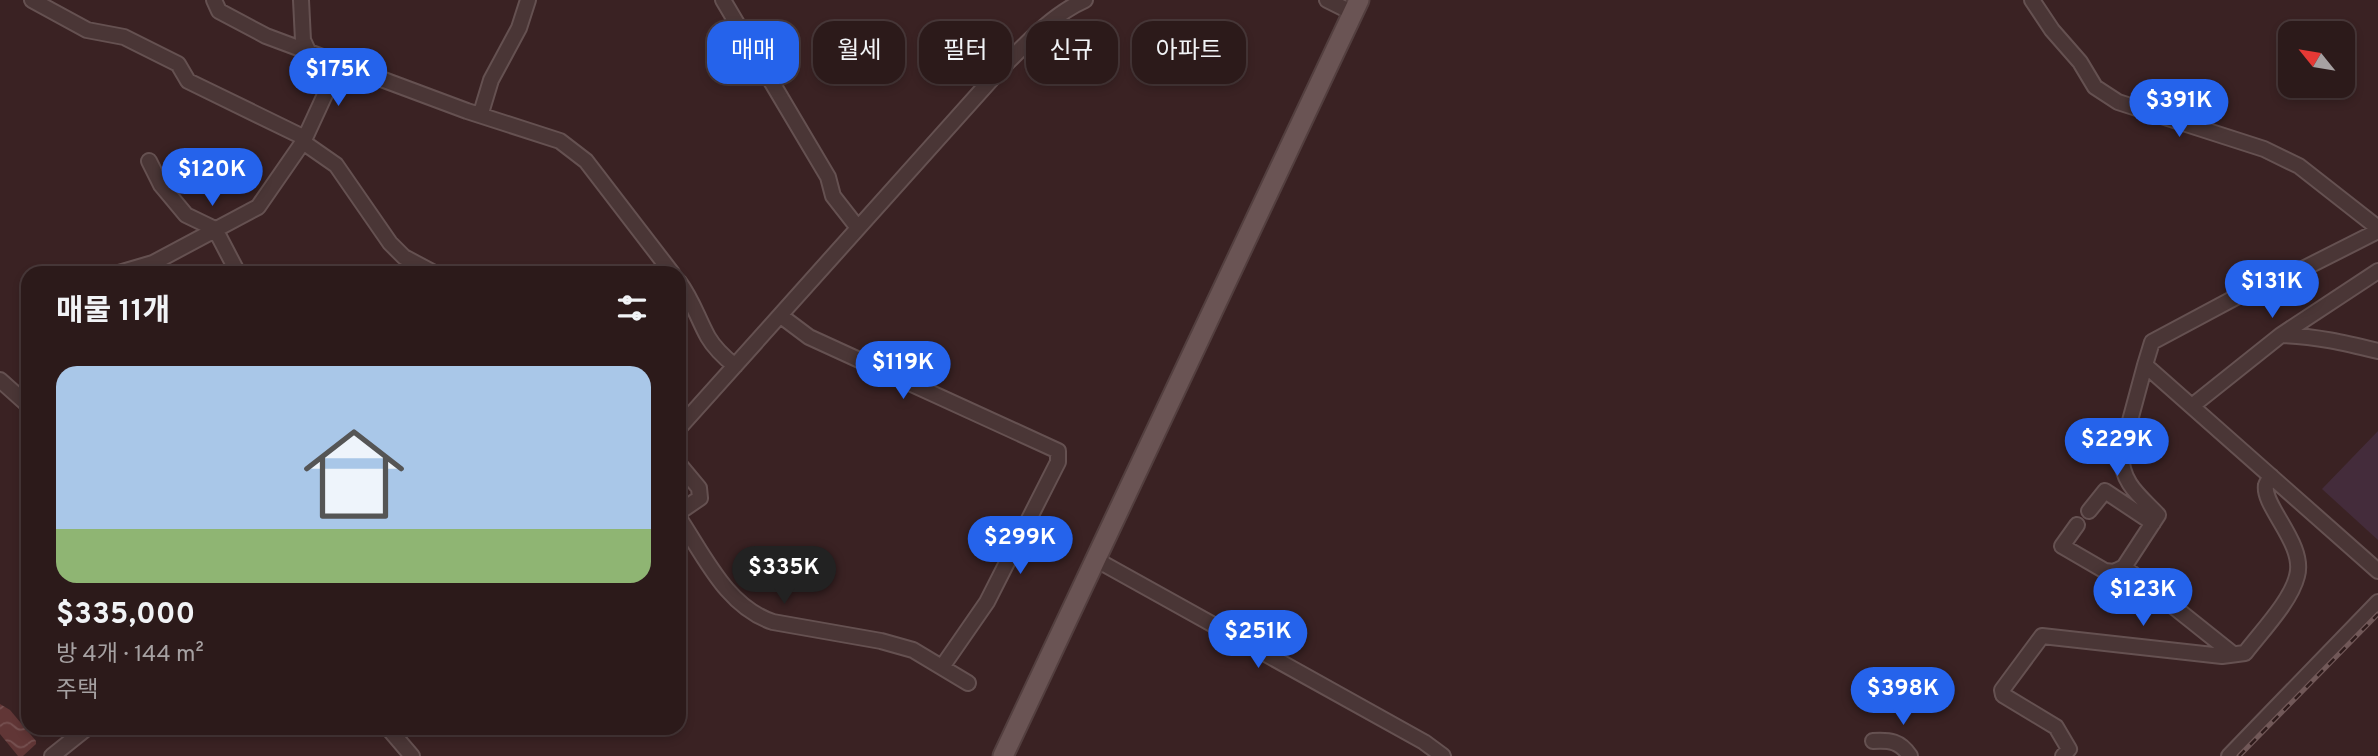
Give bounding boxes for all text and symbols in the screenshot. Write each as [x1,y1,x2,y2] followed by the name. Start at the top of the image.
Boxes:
[707,21,799,84] chip: 매매
[813,21,905,84] chip: 월세
[919,21,1012,84] chip: 필터
[1026,21,1118,84] chip: 신규
[1132,21,1246,84] chip: 아파트
[2278,21,2356,98] north arrow
[2278,21,2355,98] map controls
[289,48,387,108] pin: $175K
[305,56,371,85] text: $175K
[2130,80,2228,139] pin: $391K
[2145,87,2213,116] text: $391K
[163,148,261,208] pin: $120K
[178,156,246,185] text: $120K
[2223,260,2321,320] pin: $131K
[2241,268,2303,297] text: $131K
[613,289,651,327] icon: filters
[56,294,170,331] text: 매물 11개
[854,342,952,401] pin: $119K
[872,349,934,378] text: $119K
[291,411,417,537] icon: home
[2068,419,2166,478] pin: $229K
[2081,426,2153,455] text: $229K
[971,516,1069,576] pin: $299K
[984,524,1056,553] text: $299K
[735,546,833,606] pin: $335K
[748,554,820,583] text: $335K
[2094,568,2192,628] pin: $123K
[2109,576,2177,605] text: $123K
[56,597,195,634] text: $335,000
[1209,610,1307,670] pin: $251K
[1224,618,1292,647] text: $251K
[56,641,204,670] text: 방 4개 · 144 m²
[1854,668,1952,727] pin: $398K
[1867,675,1939,704] text: $398K
[56,677,98,706] text: 주택

